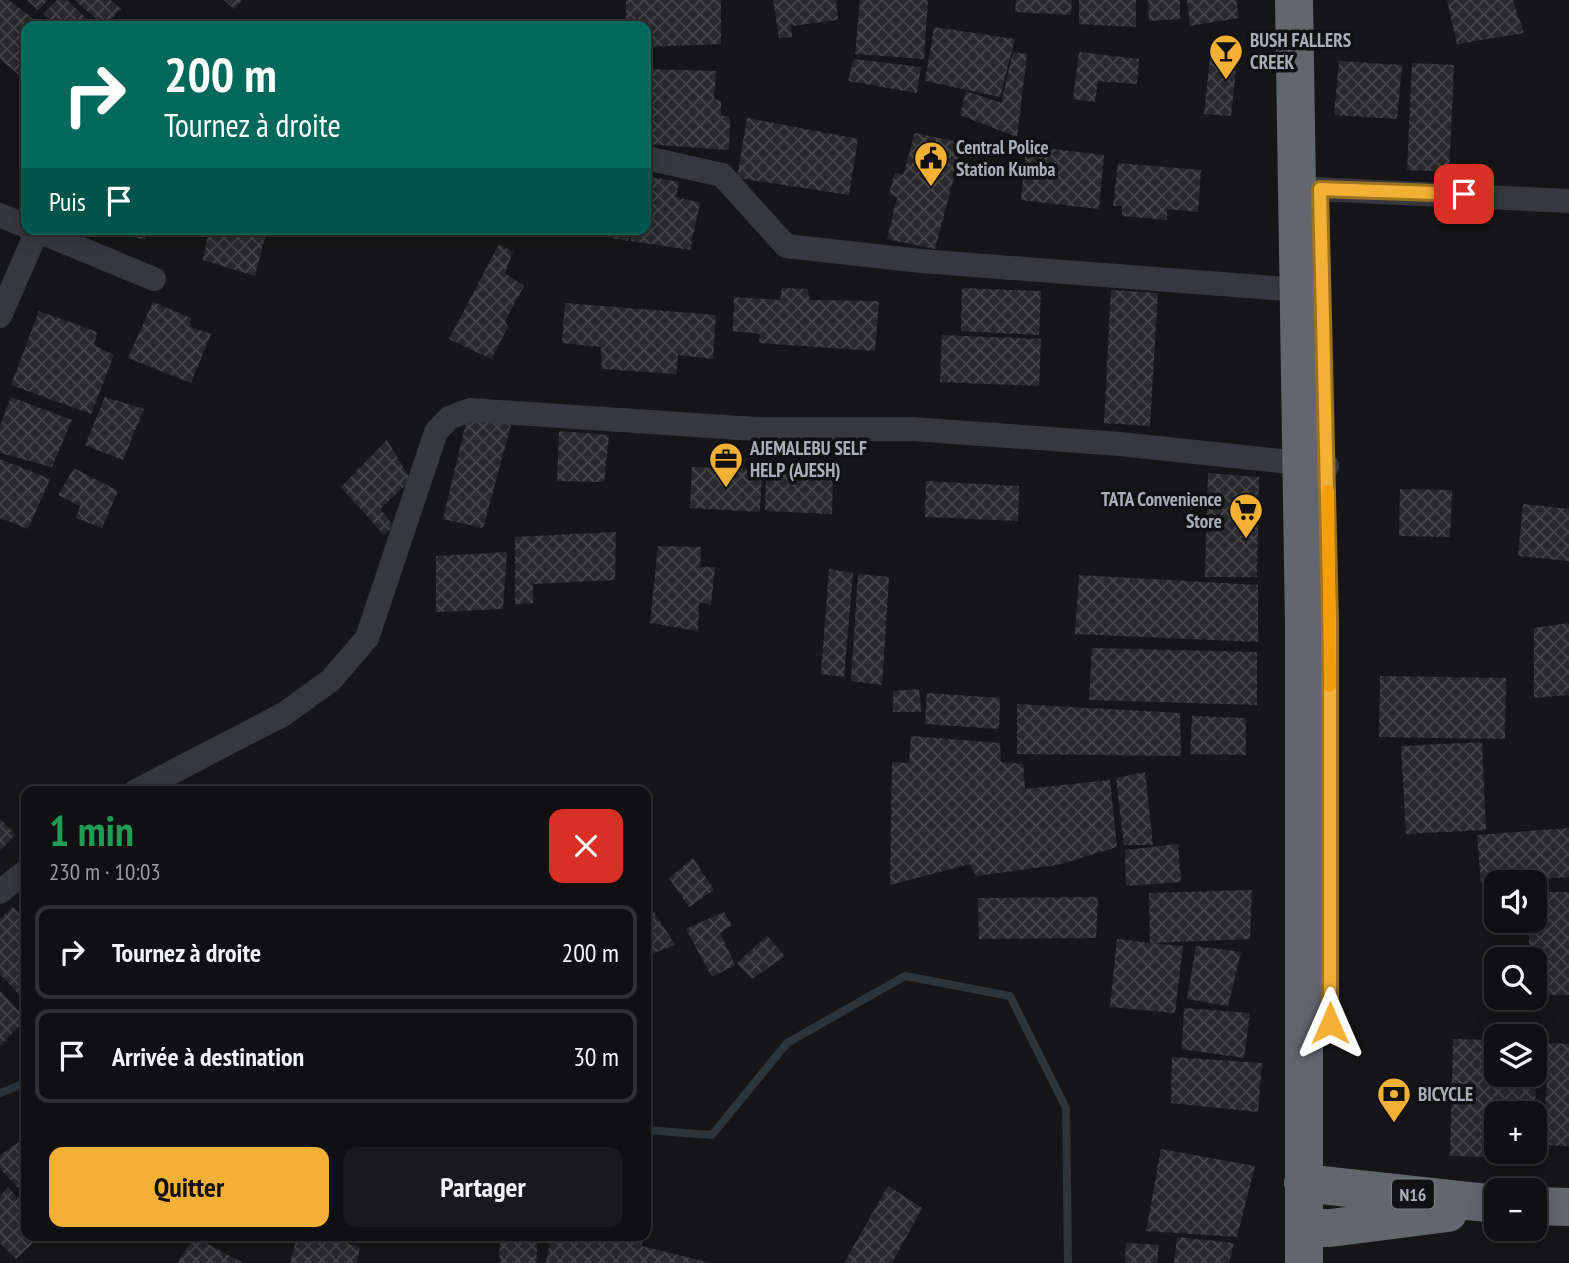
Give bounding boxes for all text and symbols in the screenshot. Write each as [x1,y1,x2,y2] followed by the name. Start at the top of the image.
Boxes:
[1250,28,1351,74] place label: BUSH FALLERS CREEK
[1207,32,1245,81] bar icon: BUSH FALLERS CREEK
[164,42,277,106] text: 200 m
[49,49,140,140] icon: right
[164,104,341,146] text: Tournez à droite
[956,135,1055,181] place label: Central Police Station Kumba
[912,139,950,188] public building icon: Central Police Station Kumba
[1434,164,1494,224] pin
[1445,175,1483,213] icon: arrive
[100,182,138,220] icon: arrive
[49,185,86,218] text: Puis
[749,436,867,482] place label: AJEMALEBU SELF HELP (AJESH)
[707,440,745,489] office icon: AJEMALEBU SELF HELP (AJESH)
[1101,487,1222,533] place label: TATA Convenience Store
[1227,491,1265,540] supermarket icon: TATA Convenience Store
[49,803,134,858] text: 1 min
[549,809,623,883] button: close
[49,857,161,886] text: 230 m · 10:03
[1484,870,1547,1241] map controls
[1484,870,1547,933] button: sound
[53,933,91,971] icon: right
[112,936,261,969] text: Tournez à droite
[561,936,619,969] text: 200 m
[1484,947,1547,1010] button: search
[1293,986,1367,1060] position arrow
[1484,1024,1547,1087] button: layers
[53,1037,91,1075] icon: arrive
[112,1040,304,1073] text: Arrivée à destination
[573,1040,619,1073] text: 30 m
[1375,1075,1413,1124] bank icon: BICYCLE
[1418,1082,1473,1106] place label: BICYCLE
[1484,1101,1547,1164] button: +
[49,1147,329,1227] button: Quitter
[343,1147,623,1227] button: Partager
[1484,1178,1547,1241] button: −
[1392,1180,1434,1209] road number: N16

